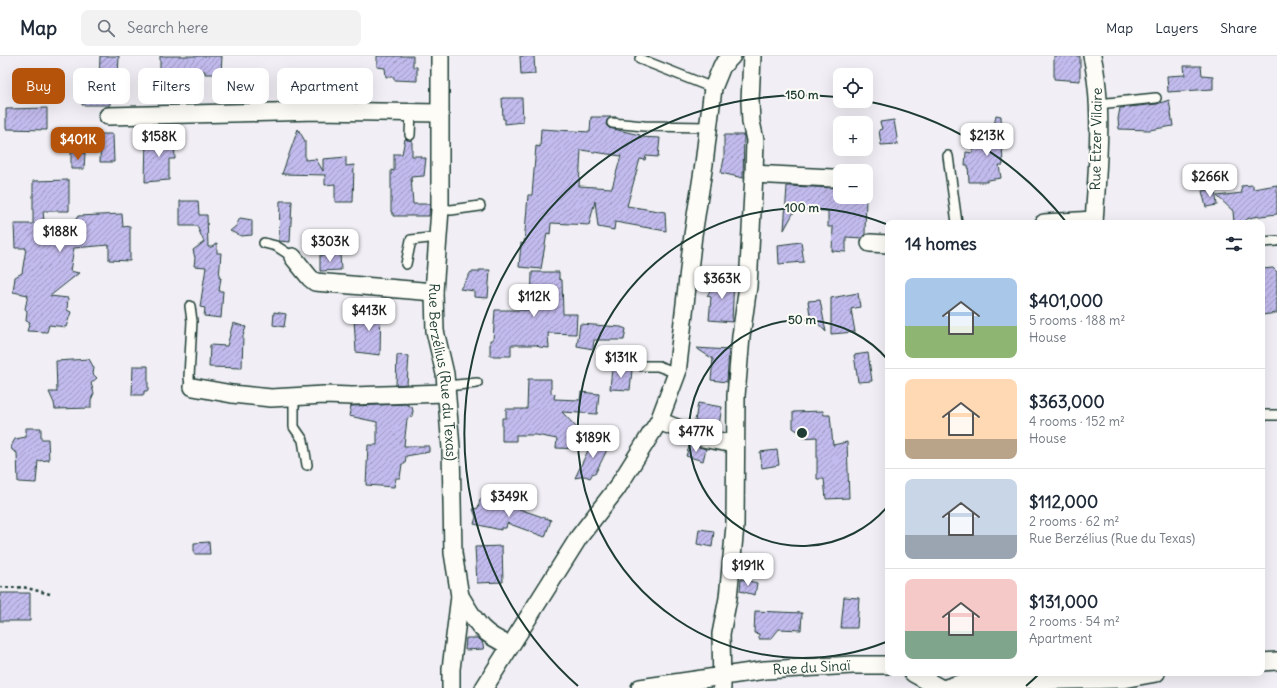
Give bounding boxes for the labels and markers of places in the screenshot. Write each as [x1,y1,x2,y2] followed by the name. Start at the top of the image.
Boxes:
[959,123,1015,157] pin: $213K
[131,124,187,158] pin: $158K
[50,127,106,161] pin: $401K
[1182,164,1238,198] pin: $266K
[32,219,88,253] pin: $188K
[302,229,358,263] pin: $303K
[694,266,750,300] pin: $363K
[506,284,562,318] pin: $112K
[341,298,397,332] pin: $413K
[593,345,649,379] pin: $131K
[668,419,724,453] pin: $477K
[565,425,621,459] pin: $189K
[795,426,809,440] centre of rings
[481,484,537,518] pin: $349K
[720,553,776,587] pin: $191K

